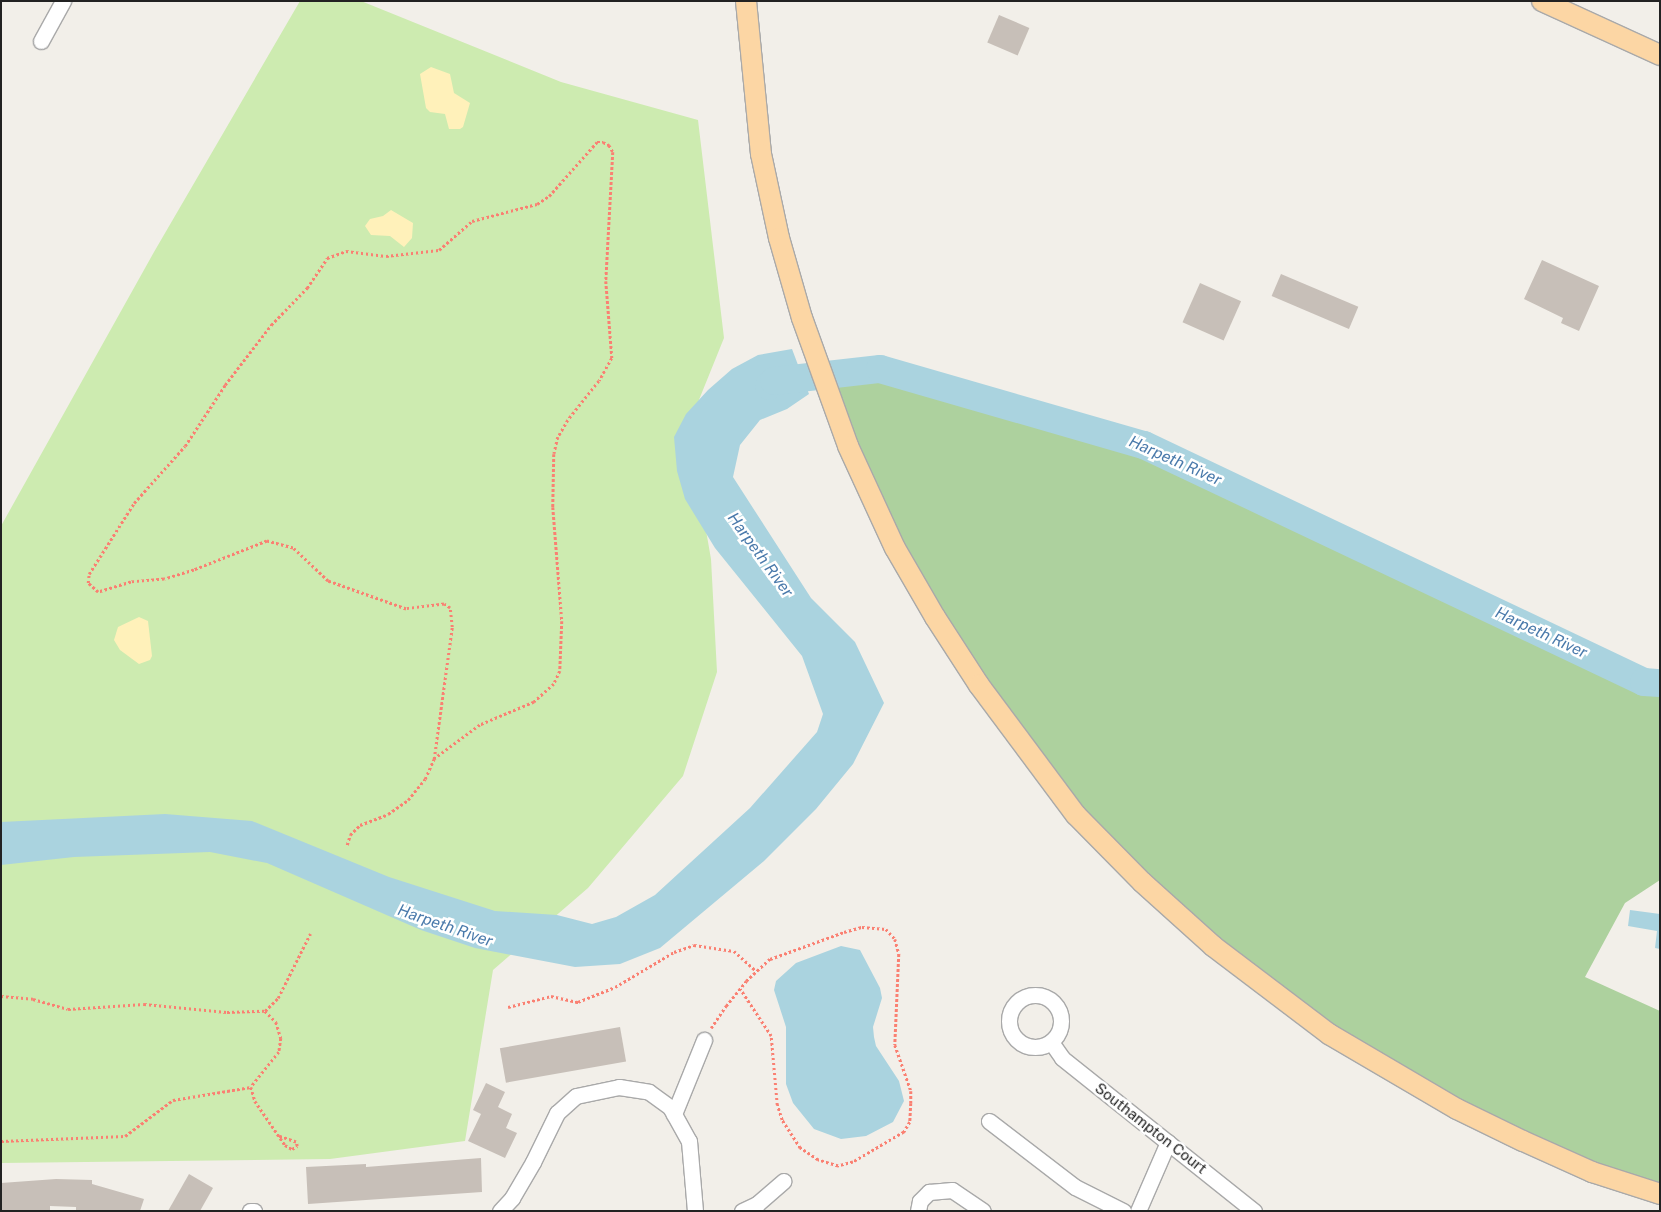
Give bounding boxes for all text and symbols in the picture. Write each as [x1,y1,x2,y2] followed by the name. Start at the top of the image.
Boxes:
[1126,432,1224,490] water label: Harpeth River
[723,509,797,601] water label: Harpeth River
[1492,603,1590,663] water label: Harpeth River
[395,901,495,951] water label: Harpeth River
[1091,1079,1211,1177] street label: Southampton Court

